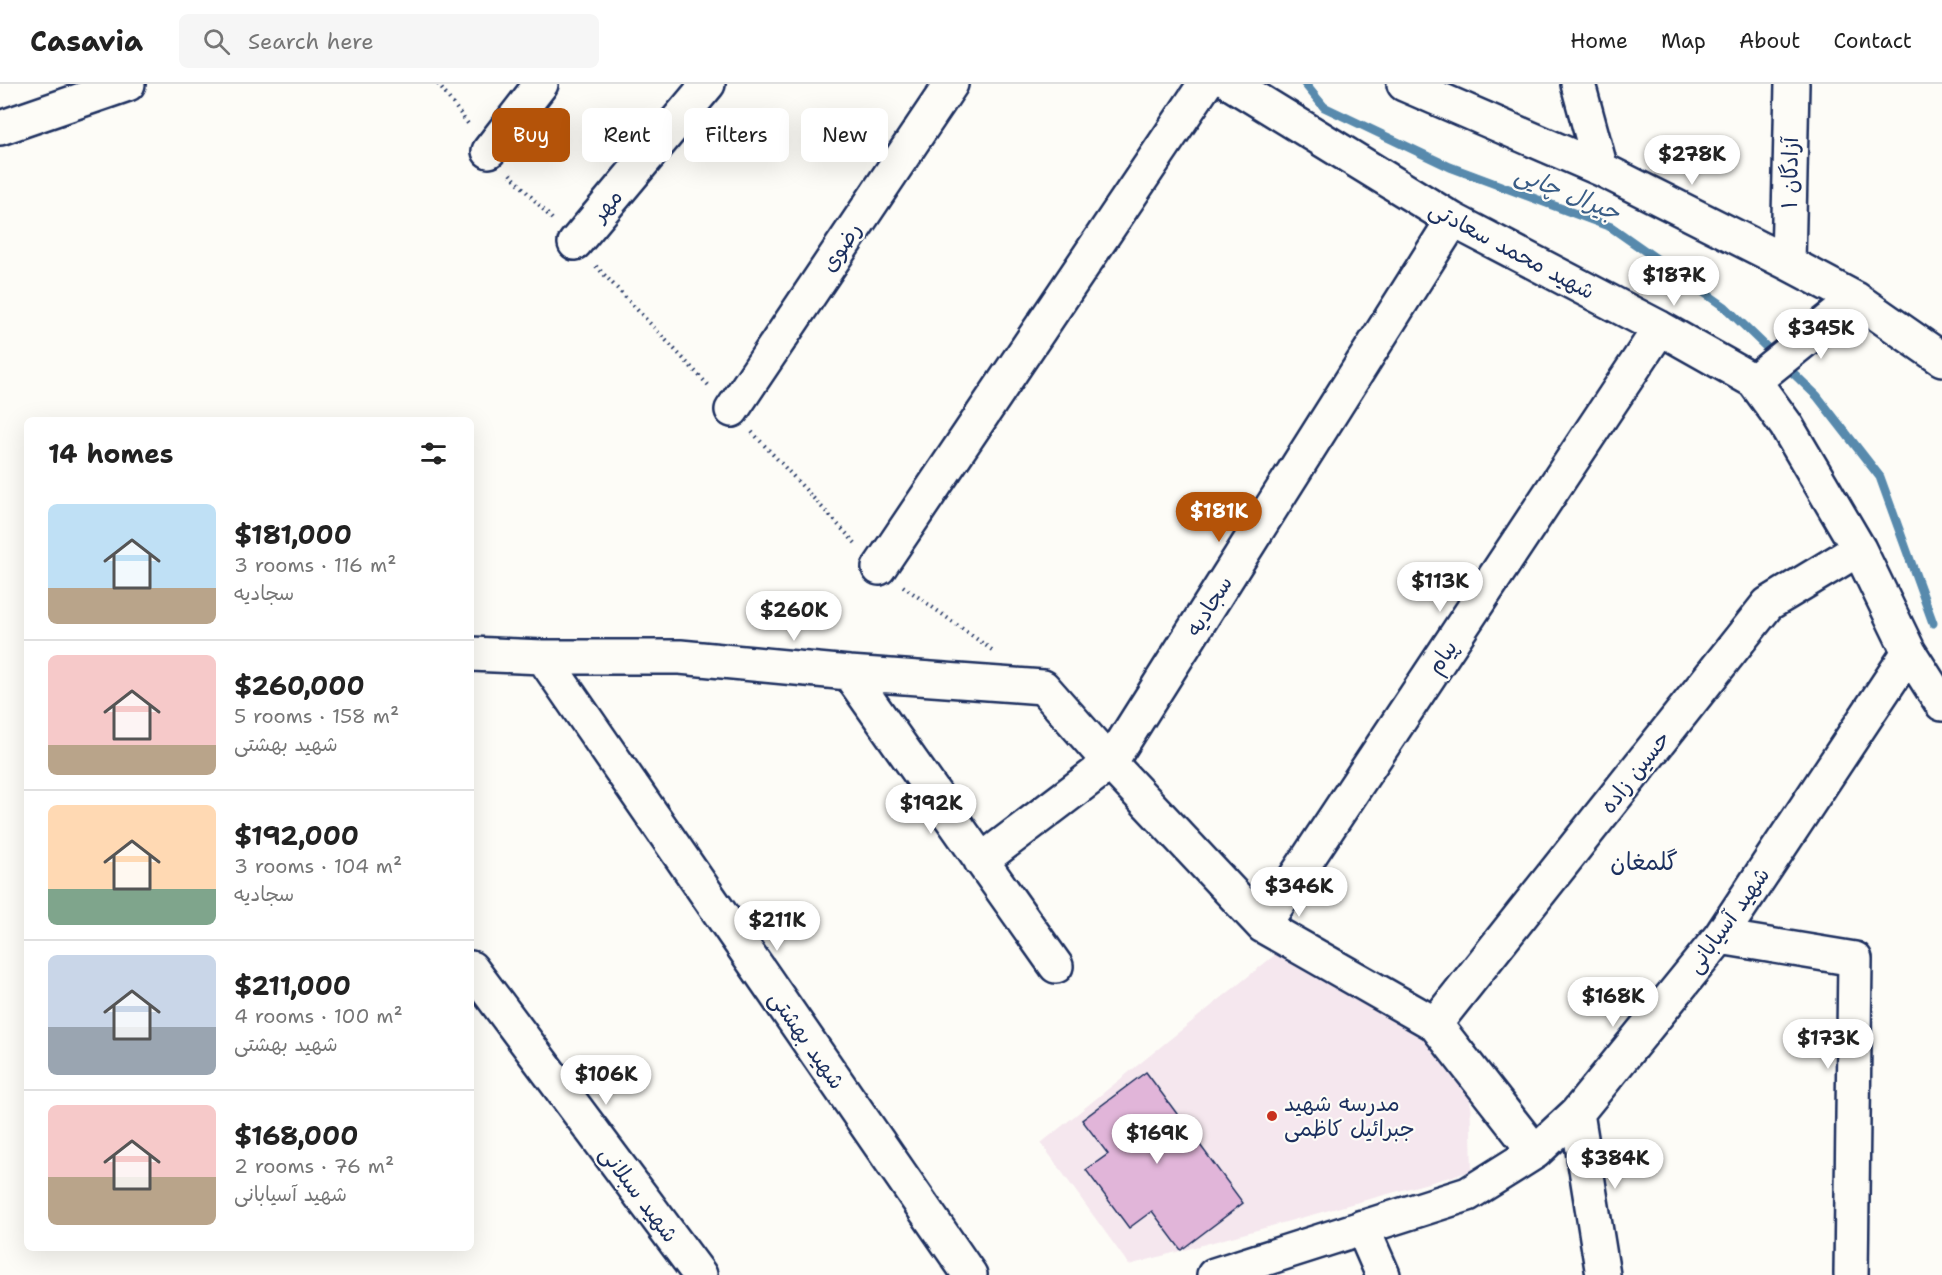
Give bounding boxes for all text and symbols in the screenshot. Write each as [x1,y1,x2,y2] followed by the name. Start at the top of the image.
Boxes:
[179,14,599,68] search box
[30,22,143,60] text: Casavia
[200,25,233,58] icon: search
[248,27,374,56] text: Search here
[1570,27,1628,55] text: Home
[1661,27,1706,55] text: Map
[1739,27,1800,55] text: About
[1833,27,1912,55] text: Contact
[492,108,570,162] chip: Buy
[582,108,672,162] chip: Rent
[684,108,789,162] chip: Filters
[801,108,888,162] chip: New
[1650,135,1734,186] pin: $278K
[1775,135,1805,209] street label: آزادگان ۱
[1658,141,1726,167] text: $278K
[1511,157,1626,229] water label: جیرال چایی
[584,183,629,229] street label: مهر
[1424,194,1600,306] street label: شهید محمد سعادتی
[814,217,868,277] street label: رضوی
[1632,256,1716,307] pin: $187K
[1642,262,1706,288] text: $187K
[1779,309,1863,360] pin: $345K
[1788,315,1854,341] text: $345K
[48,436,174,471] text: 14 homes
[417,437,450,470] icon: filters
[1177,492,1261,543] pin: $181K
[1190,498,1248,524] text: $181K
[234,517,352,552] text: $181,000
[96,528,168,600] icon: home
[234,552,396,578] text: 3 rooms · 116 m²
[1398,562,1482,613] pin: $113K
[1411,568,1469,594] text: $113K
[1179,570,1239,642] street label: سجادیه
[234,580,294,606] text: سجادیه
[752,591,836,642] pin: $260K
[760,597,828,623] text: $260K
[1420,634,1465,681] street label: پیام
[234,668,365,703] text: $260,000
[96,679,168,751] icon: home
[234,703,399,729] text: 5 rooms · 158 m²
[1594,725,1676,819] street label: حسین زاده
[234,731,338,757] text: شهید بهشتی
[889,784,973,835] pin: $192K
[899,790,963,816] text: $192K
[234,818,359,853] text: $192,000
[96,829,168,901] icon: home
[1610,846,1678,878] district label: گلمغان
[234,853,402,879] text: 3 rooms · 104 m²
[1680,861,1776,979] street label: شهید آسیابانی
[1257,867,1341,918] pin: $346K
[1265,873,1333,899] text: $346K
[234,881,294,907] text: سجادیه
[735,901,819,952] pin: $211K
[748,907,806,933] text: $211K
[234,968,351,1003] text: $211,000
[1571,977,1655,1028] pin: $168K
[96,979,168,1051] icon: home
[1581,983,1645,1009] text: $168K
[762,985,852,1095] street label: شهید بهشتی
[234,1003,403,1029] text: 4 rooms · 100 m²
[1786,1019,1870,1070] pin: $173K
[1797,1025,1859,1051] text: $173K
[234,1031,338,1057] text: شهید بهشتی
[564,1055,648,1106] pin: $106K
[574,1061,638,1087] text: $106K
[1284,1089,1415,1143] place label: مدرسه شهید جبرائیل کاظمی
[1265,1109,1279,1123] marker: مدرسه شهید جبرائیل کاظمی
[1115,1114,1199,1165] pin: $169K
[234,1118,358,1153] text: $168,000
[1126,1120,1188,1146] text: $169K
[96,1129,168,1201] icon: home
[1573,1139,1657,1190] pin: $384K
[593,1140,685,1248] street label: شهید سبلانی
[1581,1145,1649,1171] text: $384K
[234,1153,394,1179] text: 2 rooms · 76 m²
[234,1181,347,1207] text: شهید آسیابانی

